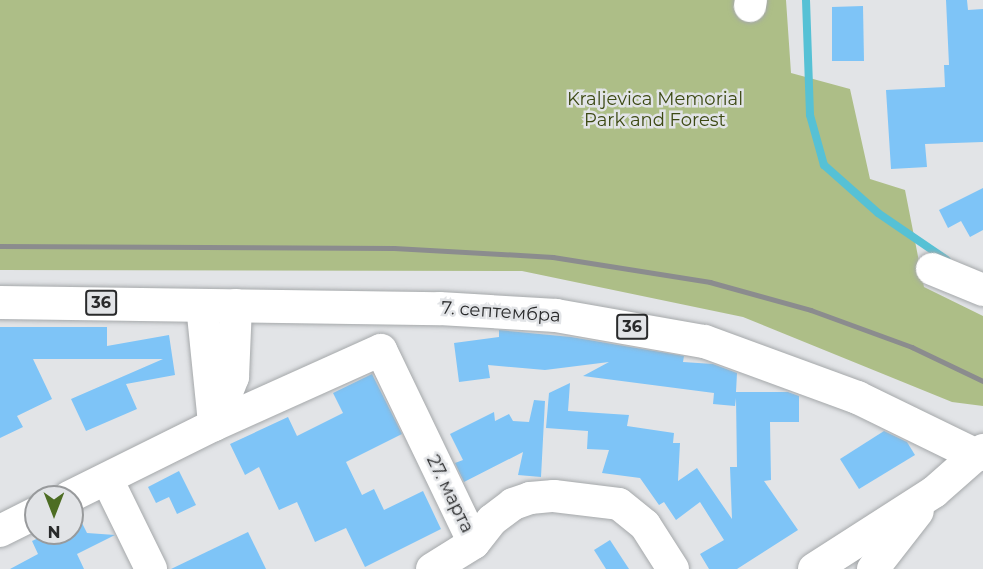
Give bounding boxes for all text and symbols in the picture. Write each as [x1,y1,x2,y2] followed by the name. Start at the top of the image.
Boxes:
[567,89,743,132] park label: Kraljevica Memorial Park and Forest
[84,290,118,316] road number: 36
[441,297,561,327] street label: 7. септембра
[616,314,648,340] road number: 36
[422,451,478,537] street label: 27. марта
[24,485,84,545] north arrow
[48,522,60,541] text: N

